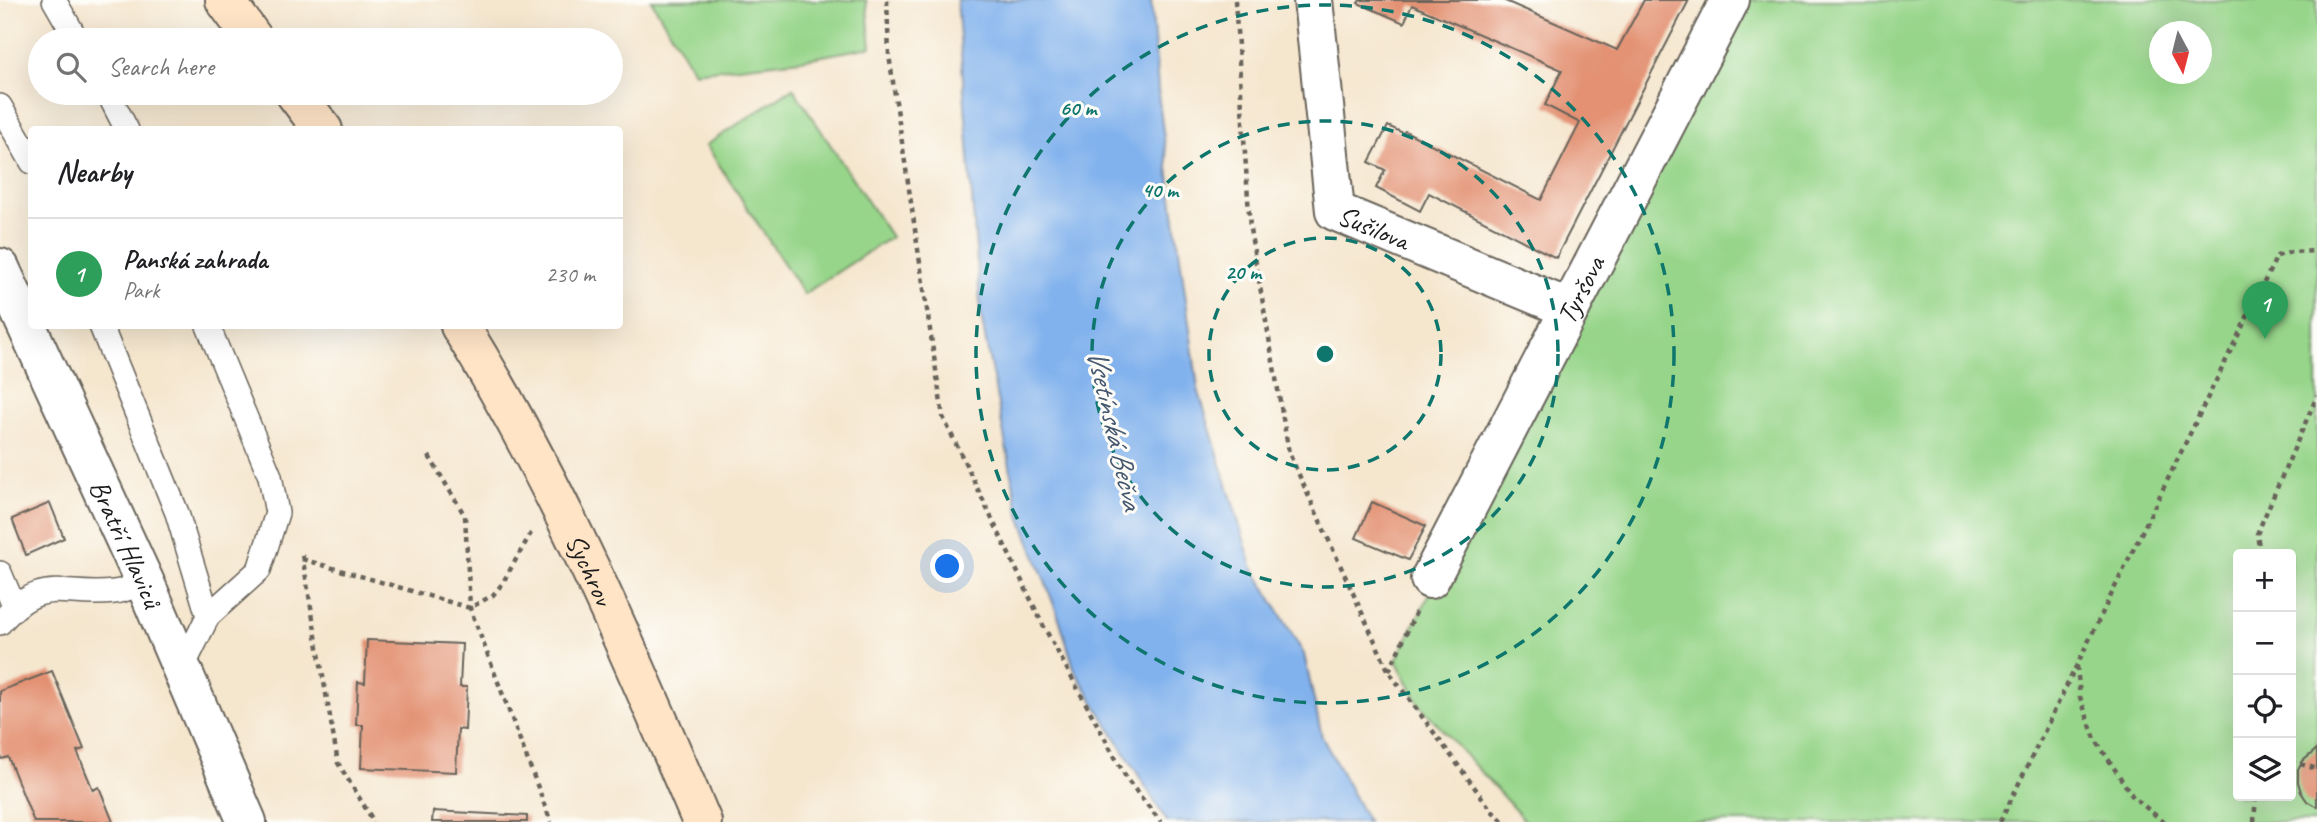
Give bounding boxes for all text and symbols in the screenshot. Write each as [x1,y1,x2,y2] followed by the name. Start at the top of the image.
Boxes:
[2149,21,2212,84] north arrow
[28,28,623,105] search box
[52,48,90,86] icon: search
[108,50,214,83] text: Search here
[1060,95,1098,121] text: 60 m
[56,153,132,191] text: Nearby
[1142,177,1180,203] text: 40 m
[1333,197,1416,259] street label: Sušilova
[123,243,267,276] text: Panská zahrada
[1549,249,1613,329] street label: Tyršova
[1225,259,1263,285] text: 20 m
[74,260,84,289] text: 1
[546,260,595,289] text: 230 m
[123,276,159,305] text: Park
[2242,281,2288,339] pin: 1
[1313,342,1337,366] centre of rings
[1078,345,1153,516] water label: Vsetínská Bečva
[82,474,171,614] street label: Bratří Hlaviců
[558,528,623,613] street label: Sychrov
[930,549,964,583] your location
[2233,549,2296,801] map controls
[2233,549,2296,612] button: +
[2233,612,2296,675] button: −
[2233,675,2296,738] button: locate
[2233,738,2296,801] button: layers

